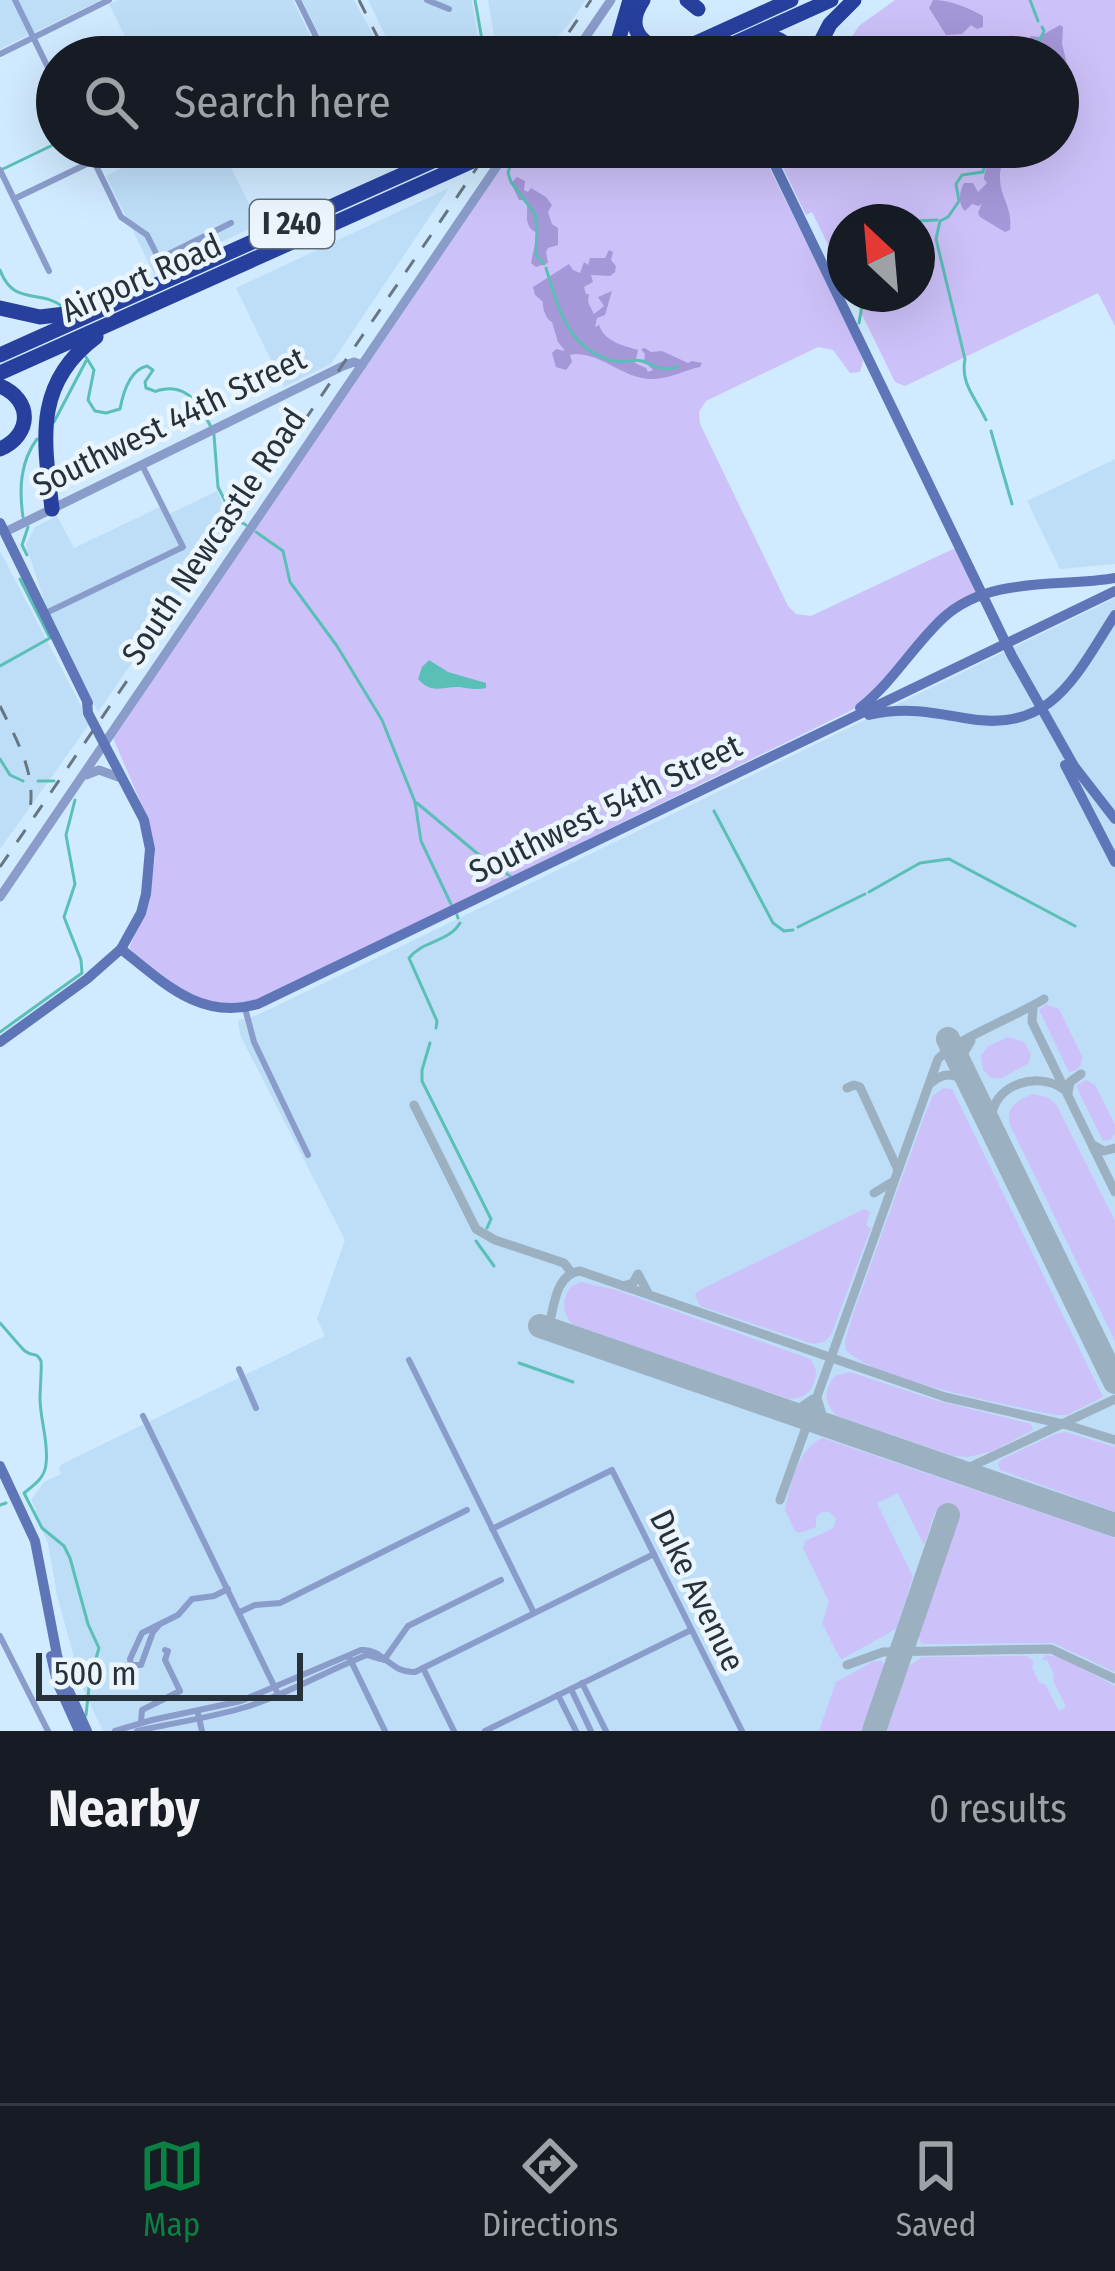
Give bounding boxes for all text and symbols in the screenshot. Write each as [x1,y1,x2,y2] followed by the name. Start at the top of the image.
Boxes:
[36,36,1079,168] search box
[78,69,144,135] icon: search
[174,75,391,129] text: Search here
[250,200,334,248] road number: I 240
[827,204,935,312] north arrow
[55,225,227,331] street label: Airport Road
[26,338,313,505] street label: Southwest 44th Street
[113,401,314,672] street label: South Newcastle Road
[463,726,748,892] street label: Southwest 54th Street
[641,1503,753,1678] street label: Duke Avenue
[36,1647,303,1700] scale bar
[54,1654,137,1694] text: 500 m
[48,1778,200,1840] text: Nearby
[929,1786,1067,1832] text: 0 results
[139,2133,205,2245] tab: Map
[482,2133,618,2245] tab: Directions
[896,2133,976,2245] tab: Saved

